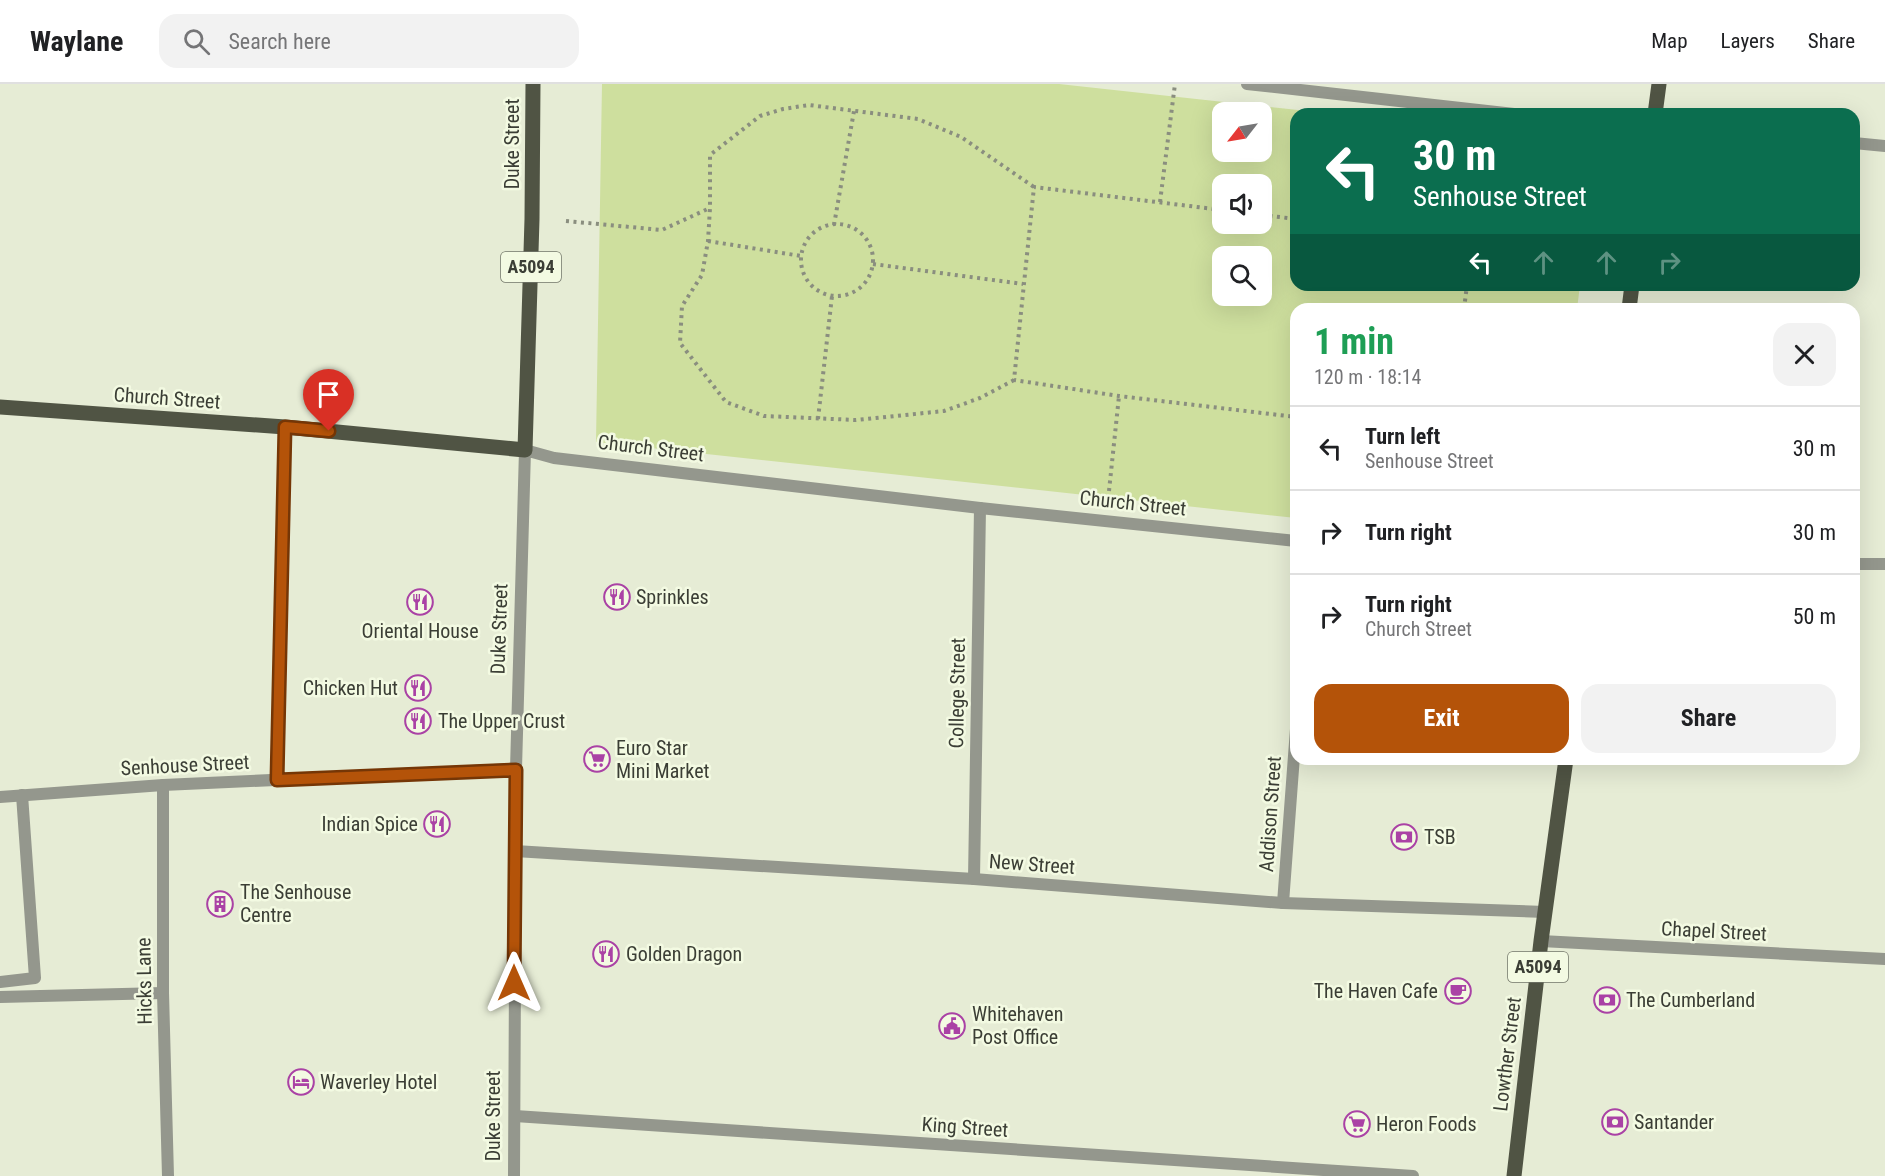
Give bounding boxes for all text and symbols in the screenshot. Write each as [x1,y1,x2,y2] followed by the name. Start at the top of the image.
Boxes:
[159,14,579,68] search box
[30,25,123,58] text: Waylane
[180,25,213,58] icon: search
[228,29,331,54] text: Search here
[1651,29,1688,53] text: Map
[1721,29,1775,53] text: Layers
[1808,29,1855,53] text: Share
[500,99,524,189] street label: Duke Street
[1212,102,1272,162] north arrow
[1212,102,1272,306] map controls
[1413,131,1496,180] text: 30 m
[1314,132,1392,210] icon: left
[1212,174,1272,234] button: sound
[1413,181,1587,213] text: Senhouse Street
[1212,246,1272,306] button: search
[1464,246,1497,279] icon: left
[1527,246,1560,279] icon: ahead
[1590,246,1623,279] icon: ahead
[1653,246,1686,279] icon: right
[501,252,561,282] road number: A5094
[1314,321,1394,363] text: 1 min
[1773,323,1836,386] button: close
[1314,365,1421,389] text: 120 m · 18:14
[303,369,354,431] pin
[312,378,345,411] icon: arrive
[113,382,221,414] street label: Church Street
[1365,424,1440,449] text: Turn left
[596,430,706,466] street label: Church Street
[1314,432,1347,465] icon: left
[1793,436,1836,461] text: 30 m
[1365,449,1494,473] text: Senhouse Street
[1079,485,1187,521] street label: Church Street
[1314,516,1347,549] icon: right
[1365,520,1452,545] text: Turn right
[1793,520,1836,545] text: 30 m
[602,582,632,612] restaurant icon: Sprinkles
[485,583,513,675] street label: Duke Street
[636,585,709,609] place label: Sprinkles
[405,587,435,617] restaurant icon: Oriental House
[1365,592,1452,617] text: Turn right
[1314,600,1347,633] icon: right
[1793,604,1836,629] text: 50 m
[1365,617,1472,641] text: Church Street
[361,619,479,643] place label: Oriental House
[944,637,970,749] street label: College Street
[403,673,433,703] restaurant icon: Chicken Hut
[303,676,398,700] place label: Chicken Hut
[1314,684,1569,753] button: Exit
[1581,684,1836,753] button: Share
[403,706,433,736] restaurant icon: The Upper Crust
[438,709,565,733] place label: The Upper Crust
[616,736,710,783] place label: Euro Star Mini Market
[582,744,612,774] supermarket icon: Euro Star Mini Market
[120,750,250,780] street label: Senhouse Street
[1254,755,1286,873] street label: Addison Street
[422,809,452,839] restaurant icon: Indian Spice
[322,812,418,836] place label: Indian Spice
[1389,822,1419,852] bank icon: TSB
[1424,825,1456,849] place label: TSB
[988,849,1076,879] street label: New Street
[240,880,351,927] place label: The Senhouse Centre
[205,889,235,919] building icon: The Senhouse Centre
[1661,916,1768,946] street label: Chapel Street
[131,937,157,1025] street label: Hicks Lane
[591,939,621,969] restaurant icon: Golden Dragon
[626,942,742,966] place label: Golden Dragon
[482,951,546,1015] position arrow
[1508,952,1568,982] road number: A5094
[1443,976,1473,1006] cafe icon: The Haven Cafe
[1314,979,1438,1003] place label: The Haven Cafe
[1592,985,1622,1015] bank icon: The Cumberland
[1626,988,1755,1012] place label: The Cumberland
[1488,995,1526,1113] street label: Lowther Street
[972,1002,1063,1049] place label: Whitehaven Post Office
[937,1011,967,1041] public building icon: Whitehaven Post Office
[286,1067,316,1097] hotel icon: Waverley Hotel
[320,1070,437,1094] place label: Waverley Hotel
[481,1071,505,1161] street label: Duke Street
[1600,1107,1630,1137] bank icon: Santander
[1342,1109,1372,1139] supermarket icon: Heron Foods
[1634,1110,1714,1134] place label: Santander
[921,1112,1009,1142] street label: King Street
[1376,1112,1477,1136] place label: Heron Foods

